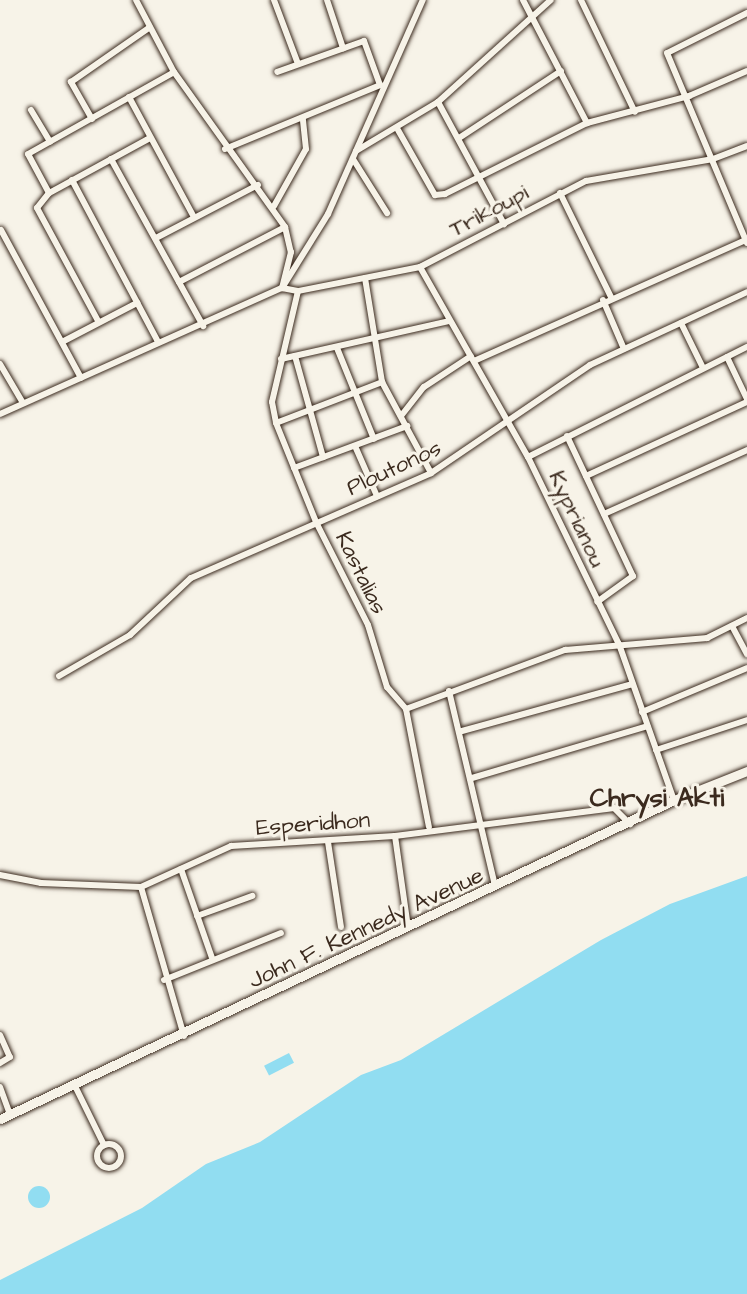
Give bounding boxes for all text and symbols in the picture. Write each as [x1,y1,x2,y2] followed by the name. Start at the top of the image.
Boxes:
[445,179,533,243] street label: Trikoupi
[342,434,446,502] street label: Ploutonos
[543,466,611,572] street label: Kyprianou
[329,527,393,619] street label: Kastalias
[590,783,724,815] district label: Chrysi Akti
[255,806,371,842] street label: Esperidhon
[244,861,488,995] street label: John F. Kennedy Avenue

